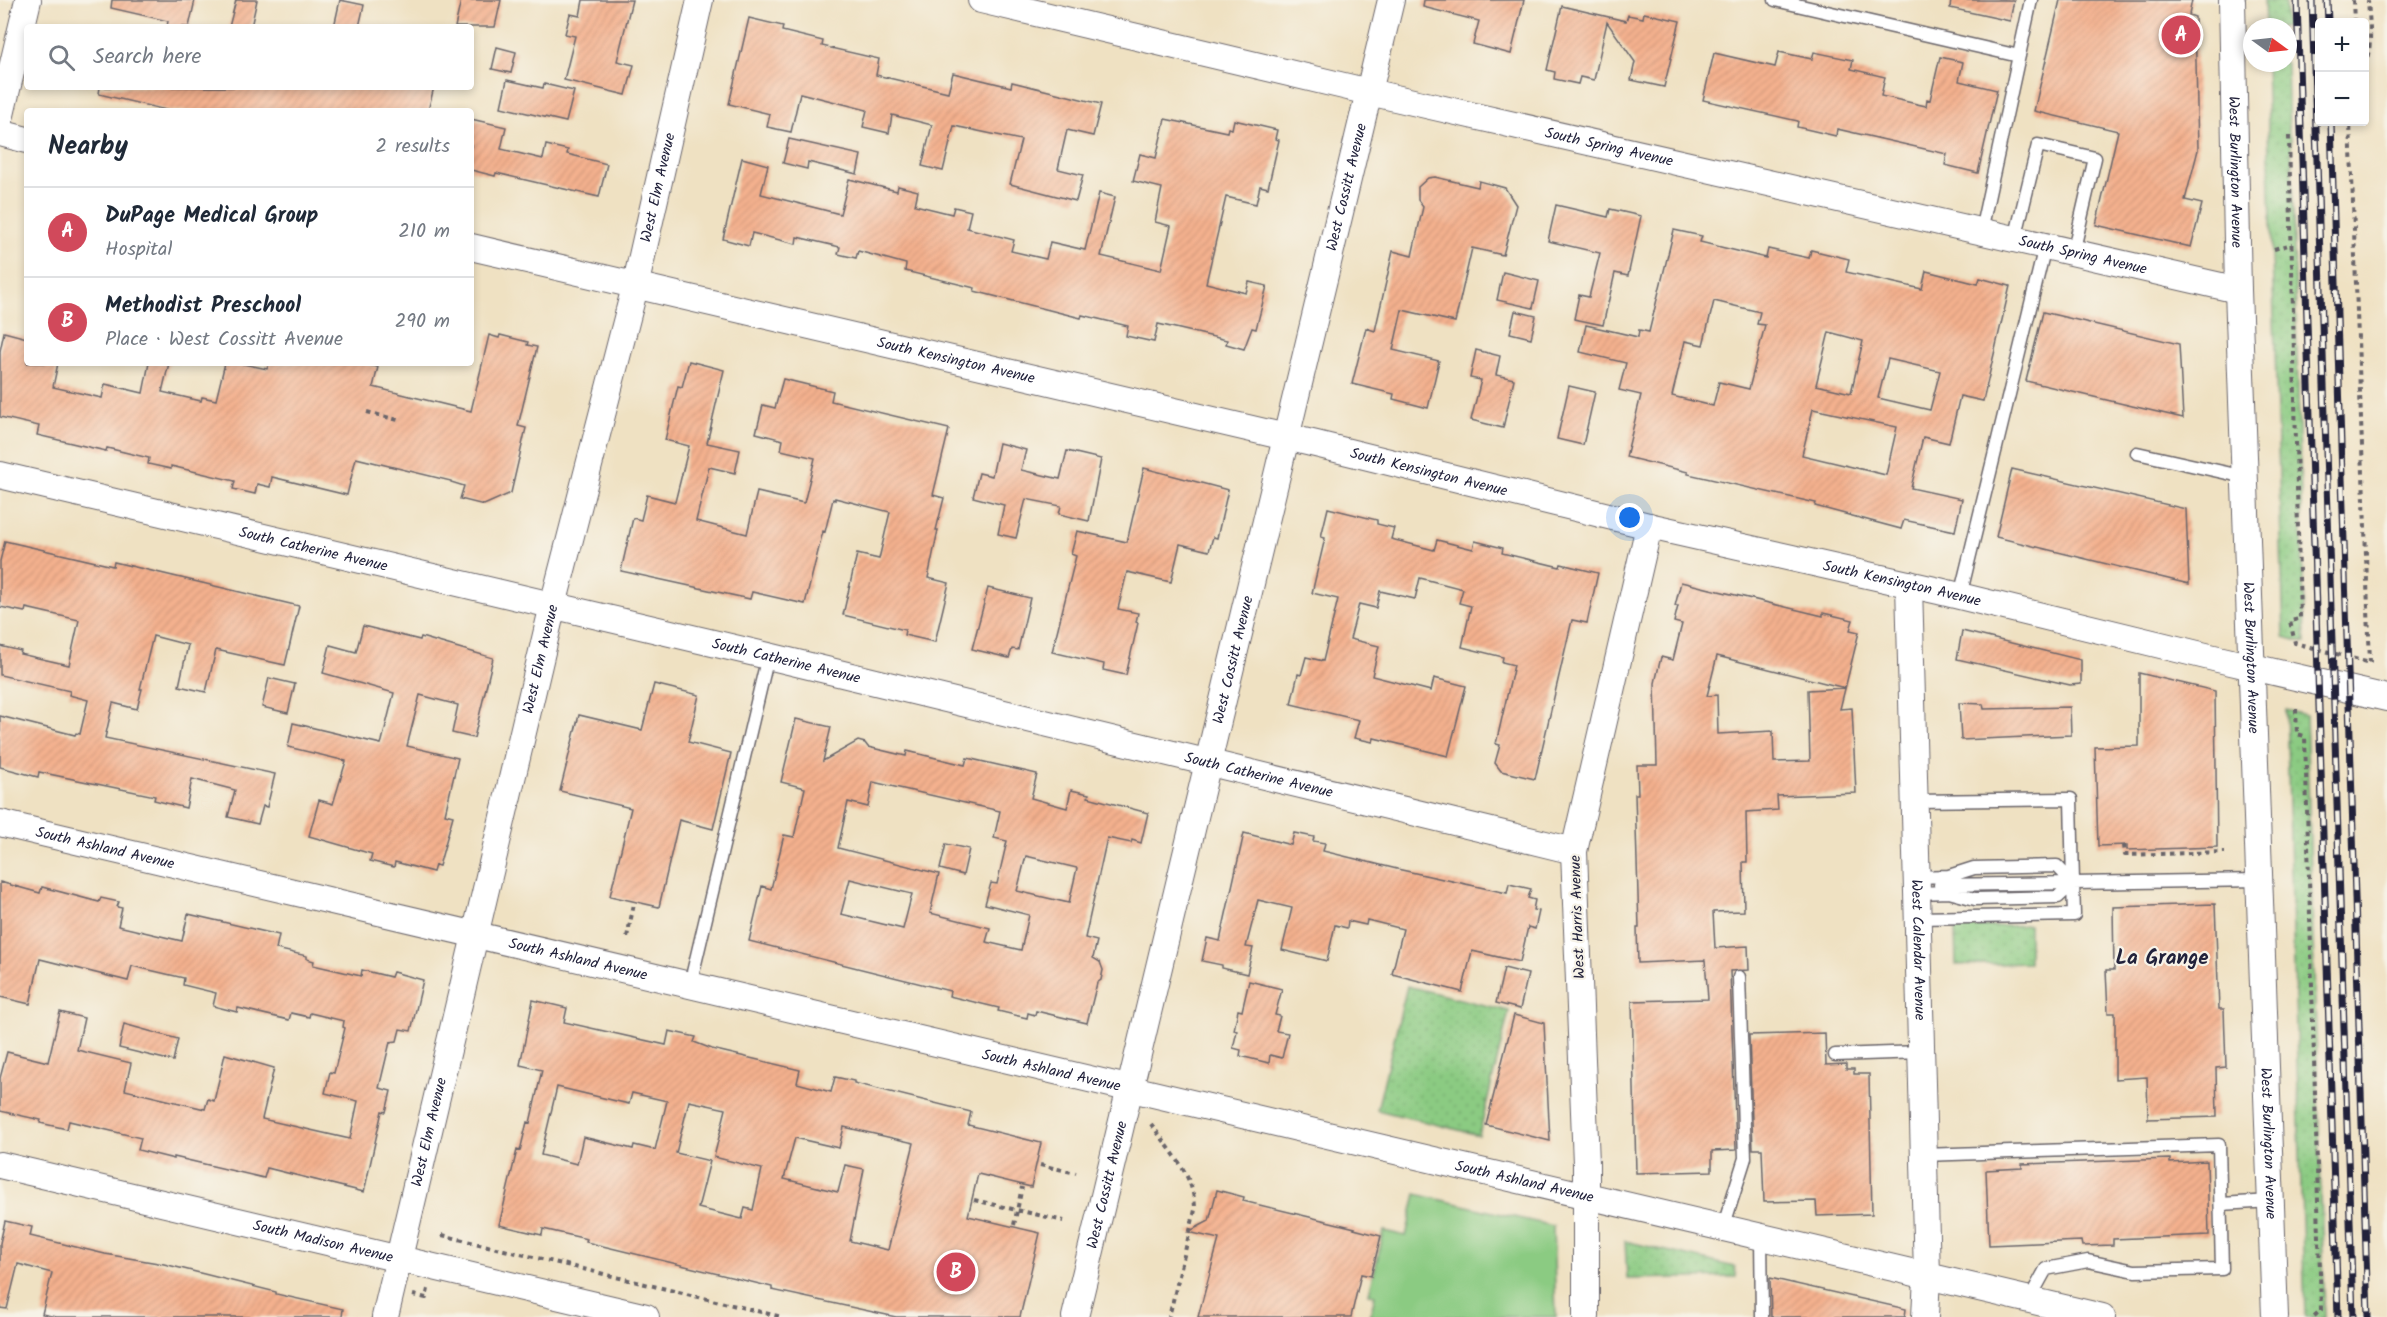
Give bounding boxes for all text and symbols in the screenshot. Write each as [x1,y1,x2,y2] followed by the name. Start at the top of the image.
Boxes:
[2162,12,2200,57] pin: A
[2243,18,2297,72] north arrow
[2315,18,2369,126] map controls
[2315,18,2369,72] button: +
[24,24,474,90] search box
[93,40,201,75] text: Search here
[45,41,78,74] icon: search
[2315,72,2369,126] button: −
[2221,96,2248,248] street label: West Burlington Avenue
[1320,121,1374,254] street label: West Cossitt Avenue
[1542,121,1676,174] street label: South Spring Avenue
[48,126,128,168] text: Nearby
[375,131,450,163] text: 2 results
[635,131,683,245] street label: West Elm Avenue
[105,199,318,234] text: DuPage Medical Group
[61,216,74,248] text: A
[398,216,450,248] text: 210 m
[2016,229,2149,282] street label: South Spring Avenue
[105,234,172,266] text: Hospital
[105,289,301,324] text: Methodist Preschool
[61,306,74,338] text: B
[395,306,450,338] text: 290 m
[105,324,343,356] text: Place · West Cossitt Avenue
[874,331,1037,391] street label: South Kensington Avenue
[1347,442,1510,504] street label: South Kensington Avenue
[1615,503,1644,532] your location
[236,521,390,579] street label: South Catherine Avenue
[1820,554,1984,614] street label: South Kensington Avenue
[2236,581,2265,734] street label: West Burlington Avenue
[1207,593,1261,726] street label: West Cossitt Avenue
[517,602,566,716] street label: West Elm Avenue
[709,632,863,691] street label: South Catherine Avenue
[1182,746,1336,805] street label: South Catherine Avenue
[33,821,177,877] street label: South Ashland Avenue
[1564,854,1592,979] street label: West Harris Avenue
[1904,879,1931,1021] street label: West Calendar Avenue
[506,932,650,988] street label: South Ashland Avenue
[2115,942,2209,975] district label: La Grange
[979,1043,1123,1099] street label: South Ashland Avenue
[2253,1067,2282,1220] street label: West Burlington Avenue
[405,1075,454,1189] street label: West Elm Avenue
[1081,1118,1135,1251] street label: West Cossitt Avenue
[1452,1154,1596,1210] street label: South Ashland Avenue
[250,1214,396,1270] street label: South Madison Avenue
[936,1250,976,1294] pin: B

